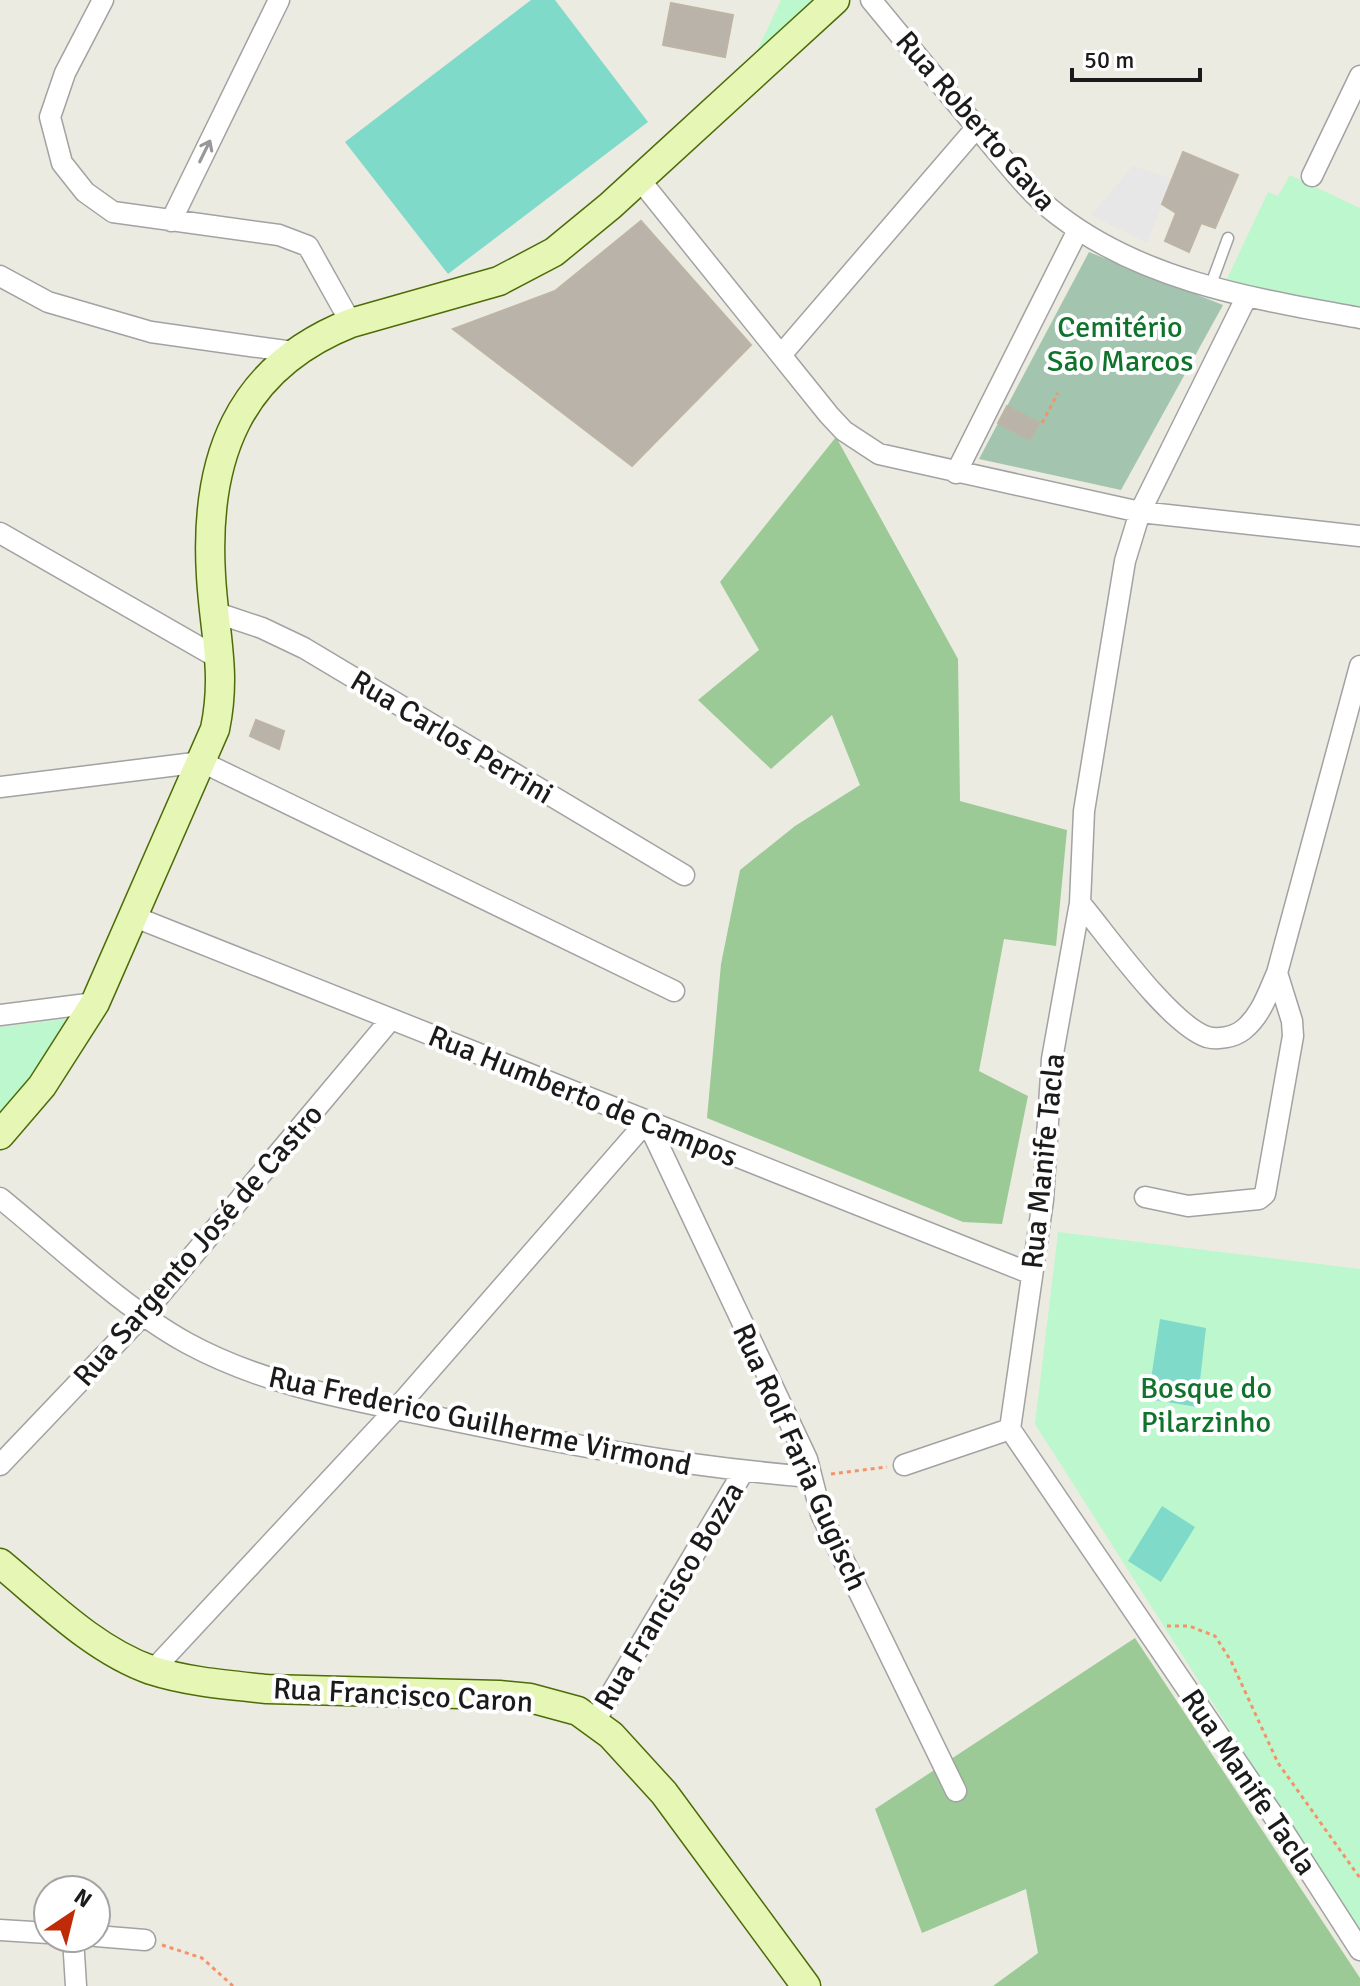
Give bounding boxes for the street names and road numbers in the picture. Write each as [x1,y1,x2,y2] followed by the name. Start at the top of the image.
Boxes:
[887,24,1064,219] street label: Rua Roberto Gava
[344,662,560,813] street label: Rua Carlos Perrini
[423,1017,743,1175] street label: Rua Humberto de Campos
[1014,1051,1073,1271] street label: Rua Manife Tacla
[66,1097,331,1394] street label: Rua Sargento José de Castro
[724,1318,875,1597] street label: Rua Rolf Faria Gugisch
[265,1359,695,1484] street label: Rua Frederico Guilherme Virmond
[587,1475,752,1717] street label: Rua Francisco Bozza
[272,1670,534,1721] street label: Rua Francisco Caron
[1173,1682,1324,1882] street label: Rua Manife Tacla

